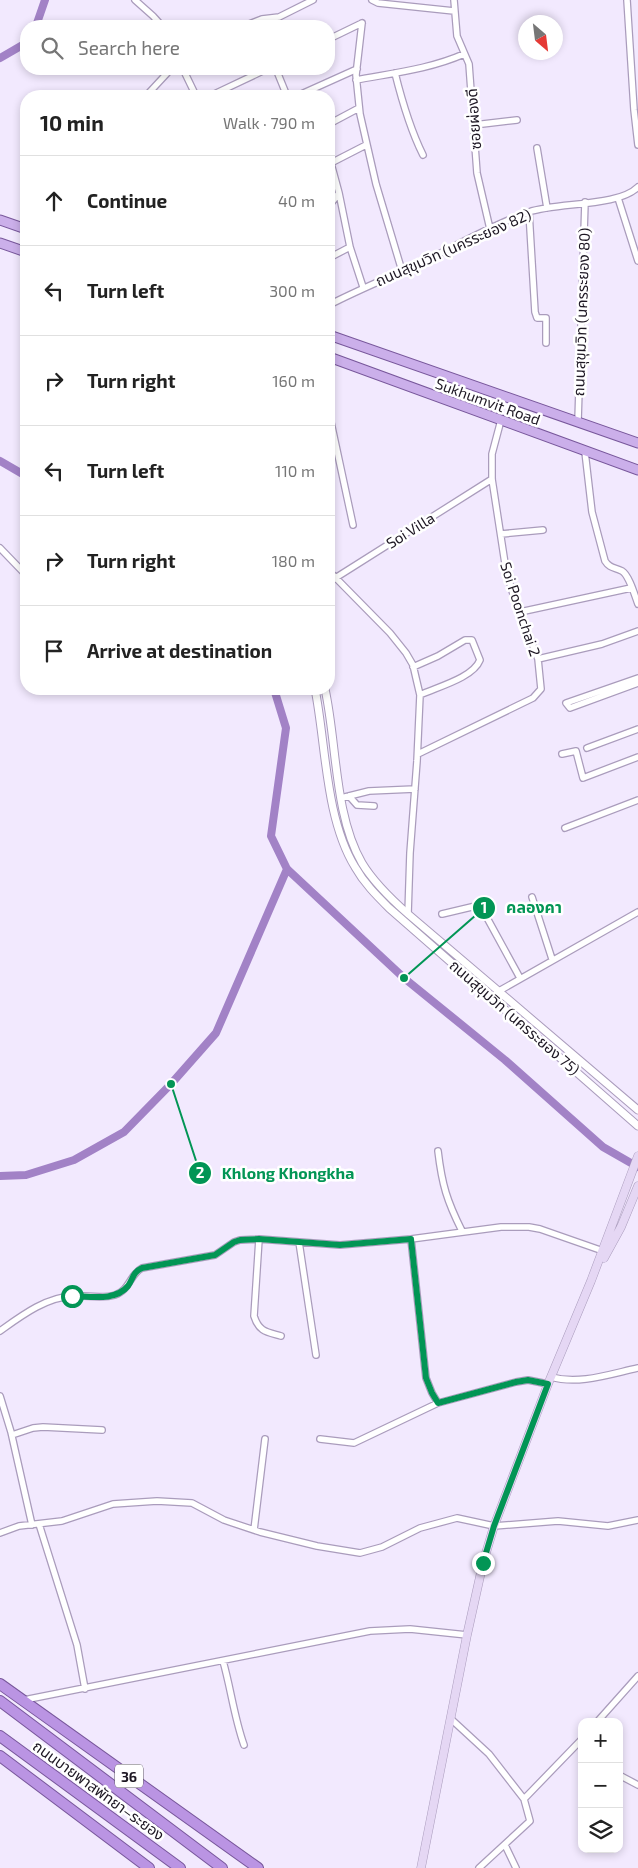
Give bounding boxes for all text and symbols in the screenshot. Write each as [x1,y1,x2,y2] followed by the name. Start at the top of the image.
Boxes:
[518,15,563,60] north arrow
[20,20,335,75] search box
[38,34,66,62] icon: search
[78,36,180,59] text: Search here
[462,88,484,150] street label: ซอยผ่องดี
[40,110,104,135] text: 10 min
[223,113,315,132] text: Walk · 790 m
[40,187,68,215] icon: ahead
[87,189,167,212] text: Continue
[278,191,315,210] text: 40 m
[372,204,534,290] street label: ถนนสุขุมวิท (นครระยอง 82)
[569,227,594,397] street label: ถนนสุขุมวิท (นครระยอง 80)
[40,277,68,305] icon: left
[87,279,164,302] text: Turn left
[269,281,315,300] text: 300 m
[40,367,68,395] icon: right
[87,369,175,392] text: Turn right
[272,371,315,390] text: 160 m
[433,374,543,428] street label: Sukhumvit Road
[40,457,68,485] icon: left
[87,459,164,482] text: Turn left
[275,461,315,480] text: 110 m
[382,508,438,552] street label: Soi Villa
[40,547,68,575] icon: right
[87,549,175,572] text: Turn right
[272,551,315,570] text: 180 m
[497,559,545,659] street label: Soi Poonchai 2
[40,637,68,665] icon: arrive
[87,639,272,662] text: Arrive at destination
[471,892,572,923] callout: คลองคา
[506,897,562,916] text: คลองคา
[481,898,487,916] text: 1
[446,956,584,1079] street label: ถนนสุขุมวิท (นครระยอง 75)
[187,1158,365,1189] callout: Khlong Khongkha
[196,1163,205,1181] text: 2
[222,1163,354,1182] text: Khlong Khongkha
[61,1285,84,1308] route start
[472,1552,495,1575] route end
[578,1718,623,1853] map controls
[578,1718,623,1763] button: +
[30,1736,168,1844] street label: ถนนบายพาสพัทยา–ระยอง
[578,1763,623,1808] button: −
[115,1764,143,1788] road number: 36
[578,1808,623,1853] button: layers

